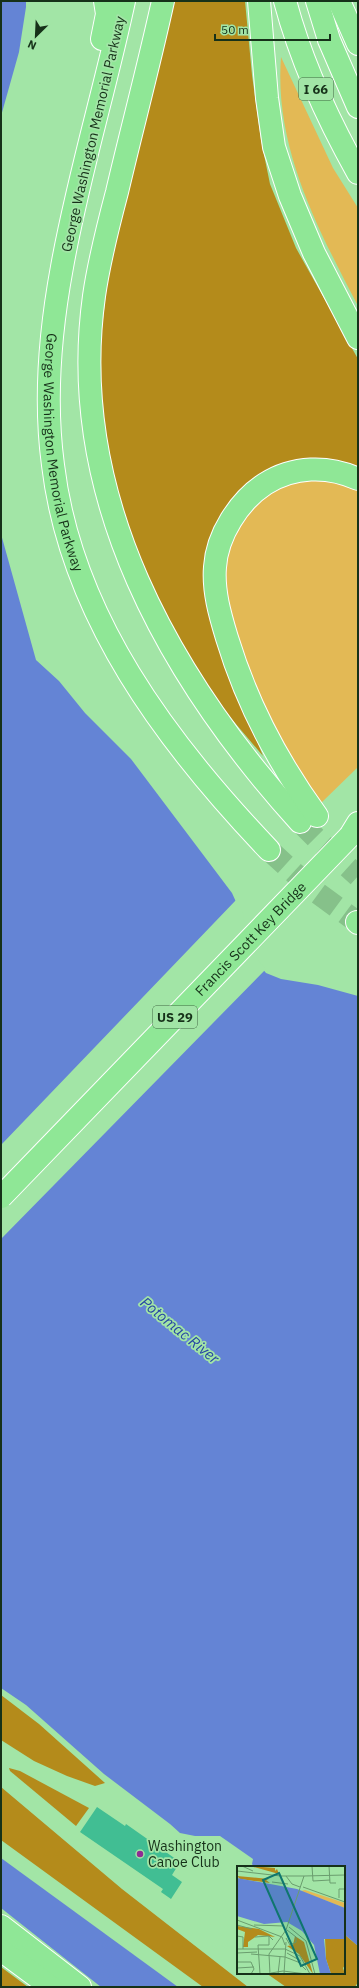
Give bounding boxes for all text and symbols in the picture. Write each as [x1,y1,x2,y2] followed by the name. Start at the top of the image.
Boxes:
[57,14,129,254] street label: George Washington Memorial Parkway
[16,16,56,56] north arrow
[215,16,330,42] scale bar
[221,22,249,37] text: 50 m
[25,37,38,53] text: N
[299,78,333,100] road number: I 66
[40,332,87,574] street label: George Washington Memorial Parkway
[191,878,310,1000] street label: Francis Scott Key Bridge
[153,1006,197,1028] road number: US 29
[137,1293,224,1368] water label: Potomac River
[148,1837,222,1871] place label: Washington Canoe Club
[135,1849,145,1859] marker: Washington Canoe Club
[237,1866,345,1974] inset map

